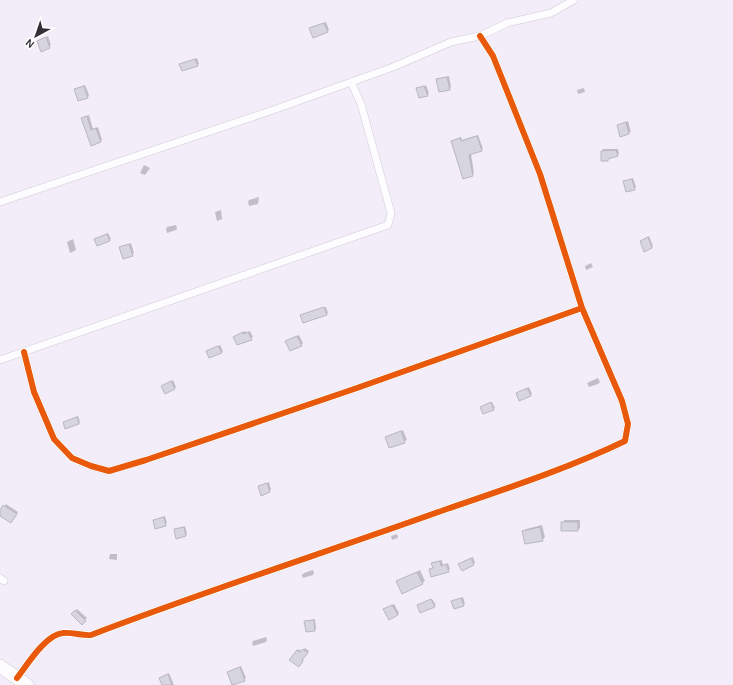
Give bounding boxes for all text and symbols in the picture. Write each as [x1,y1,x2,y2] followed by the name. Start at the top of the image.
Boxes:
[16,16,56,56] north arrow
[23,36,37,51] text: N

